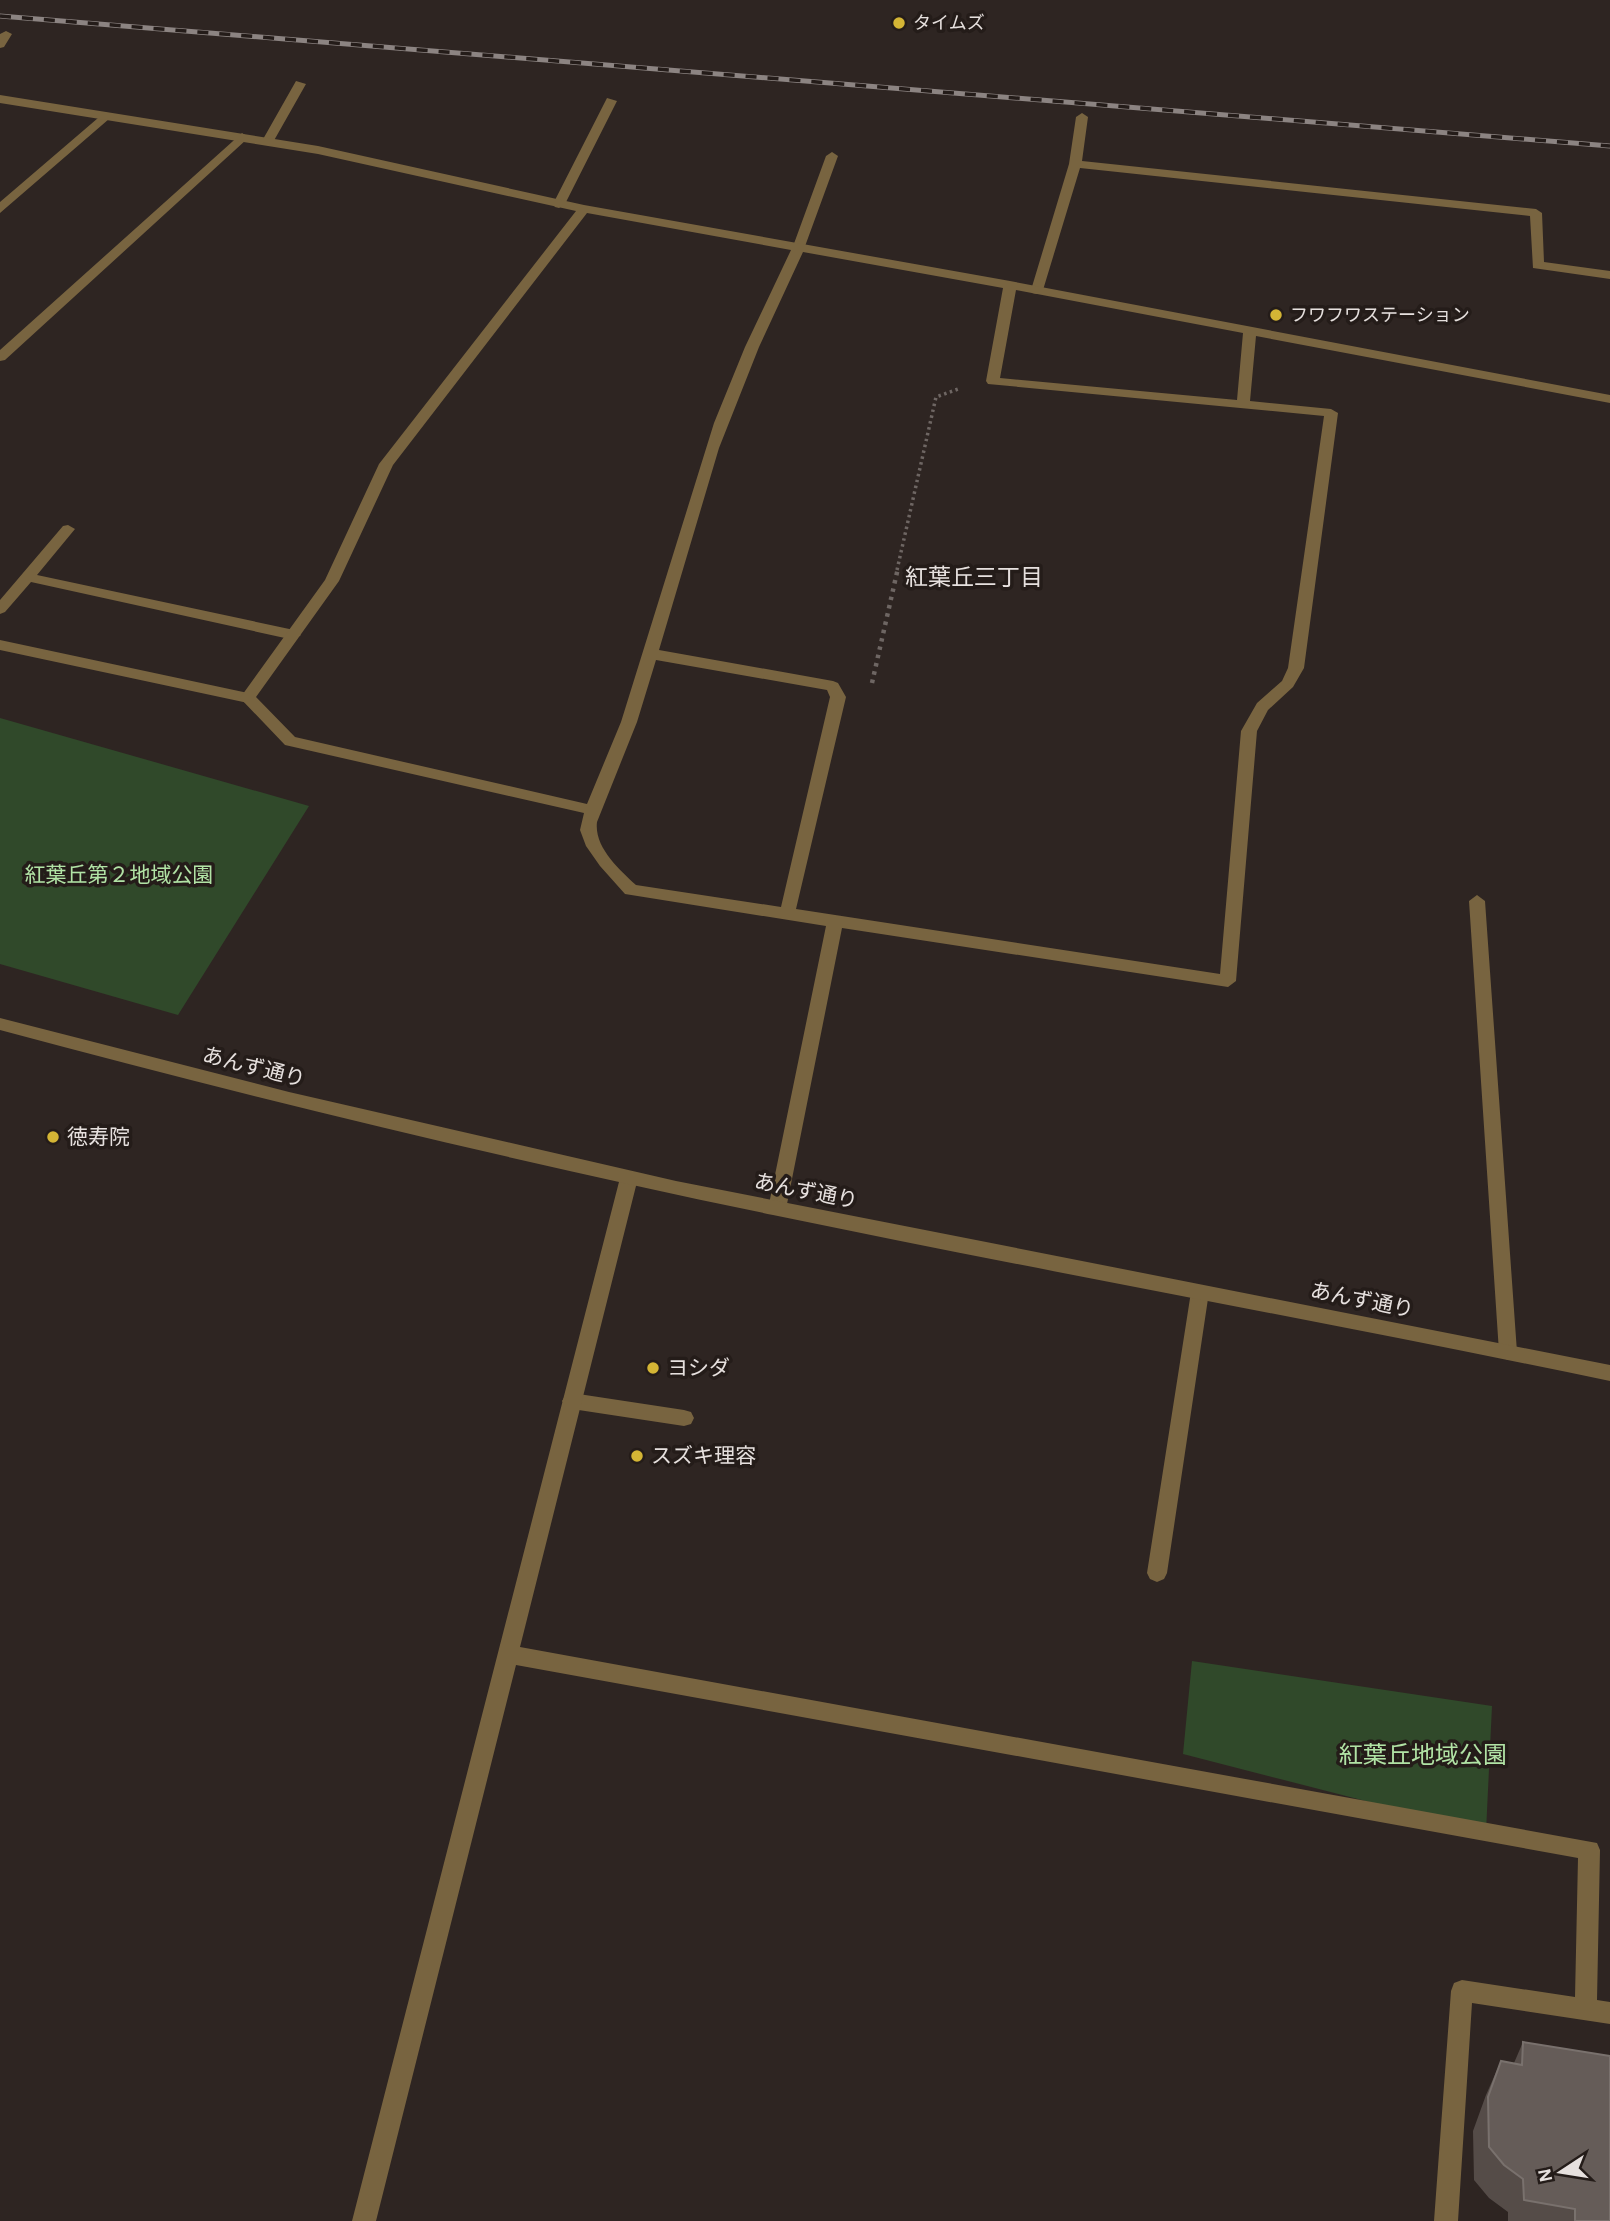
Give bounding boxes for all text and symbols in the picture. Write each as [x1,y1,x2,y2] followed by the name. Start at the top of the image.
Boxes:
[913,13,985,33] place label: タイムズ
[891,15,907,31] marker: タイムズ
[1268,307,1284,323] marker: フワフワステーション
[1290,307,1470,325] place label: フワフワステーション
[905,565,1043,590] district label: 紅葉丘三丁目
[25,864,214,886] park label: 紅葉丘第２地域公園
[200,1044,308,1090] street label: あんず通り
[67,1126,130,1148] place label: 徳寿院
[45,1129,61,1145] marker: 徳寿院
[752,1170,860,1212] street label: あんず通り
[1308,1279,1416,1321] street label: あんず通り
[667,1357,730,1379] place label: ヨシダ
[645,1360,661,1376] marker: ヨシダ
[651,1444,756,1467] place label: スズキ理容
[629,1448,645,1464] marker: スズキ理容
[1339,1742,1507,1768] park label: 紅葉丘地域公園
[1526,2137,1596,2207] north arrow
[1535,2167,1557,2184] text: N

